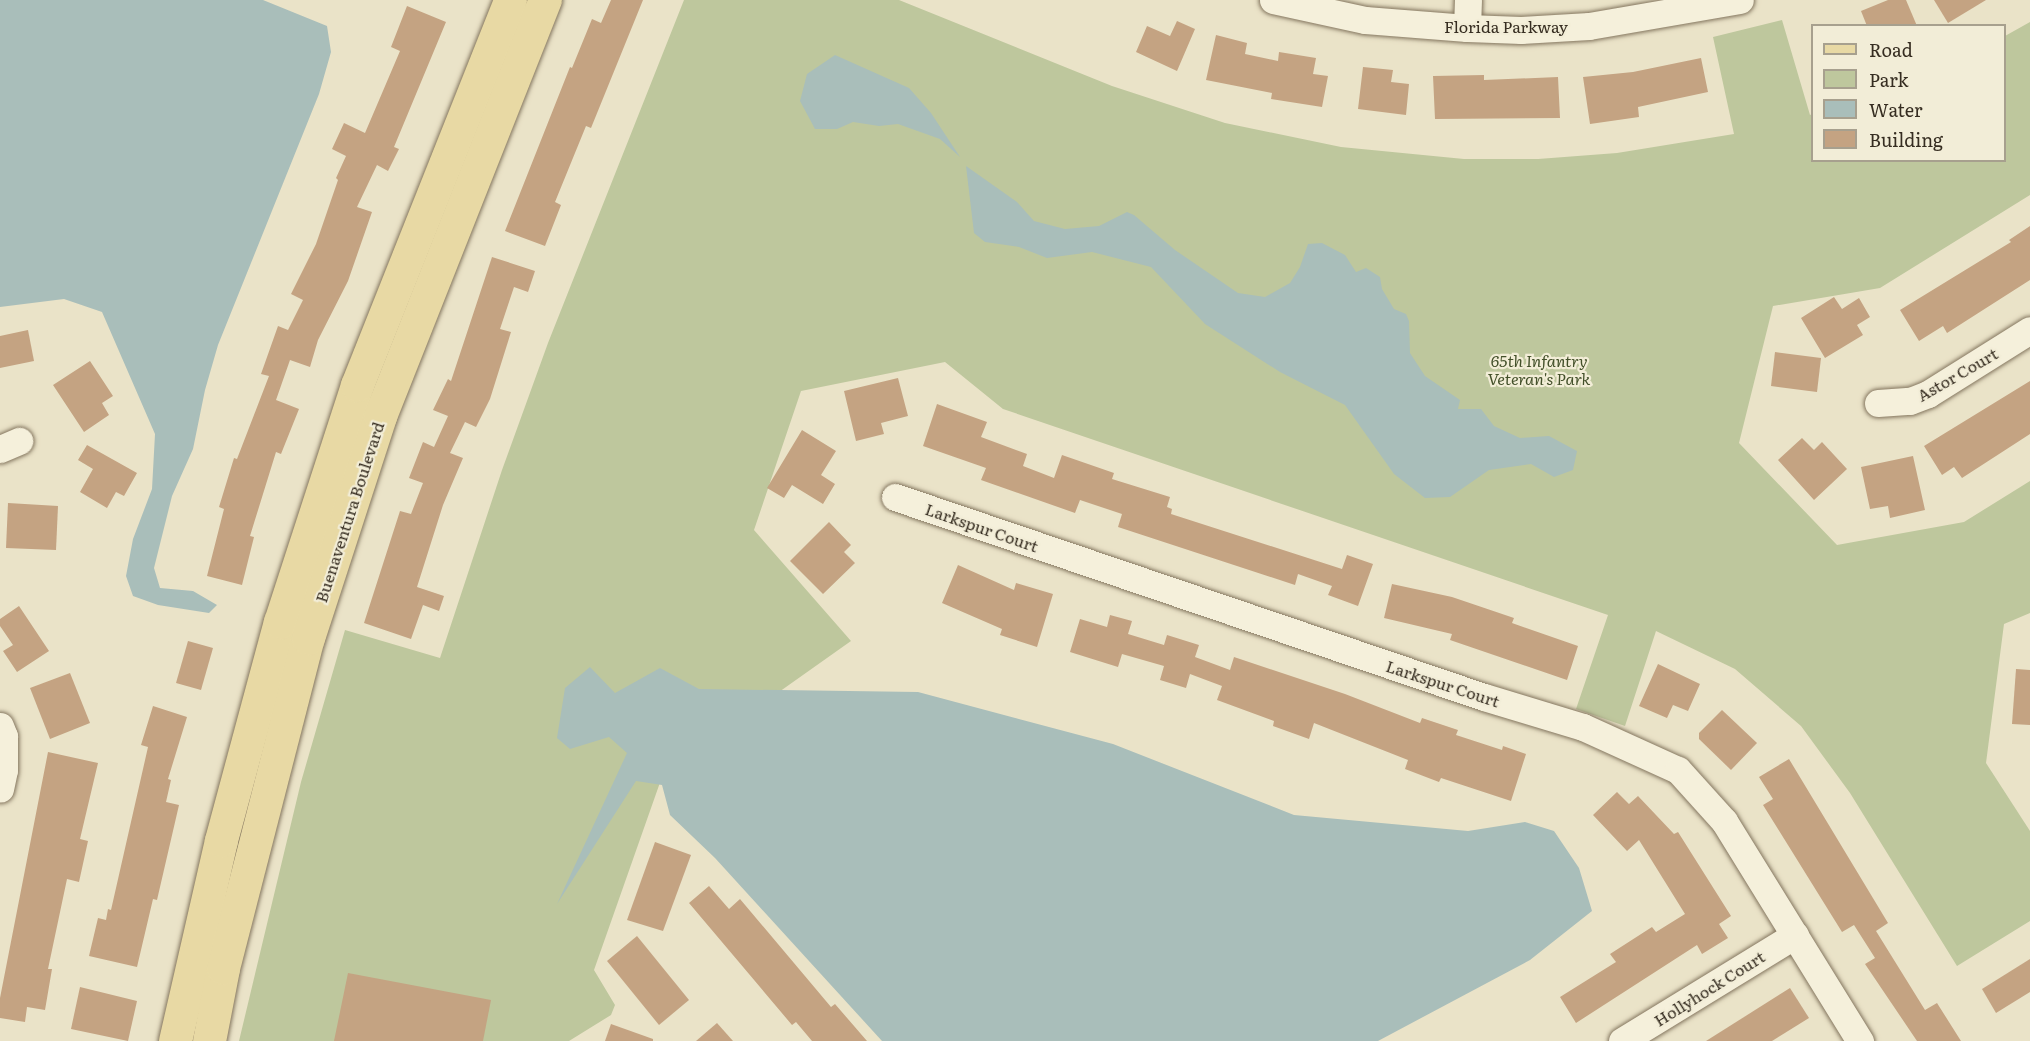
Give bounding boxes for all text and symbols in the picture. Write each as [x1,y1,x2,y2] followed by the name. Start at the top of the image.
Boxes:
[1444,16,1568,36] street label: Florida Parkway
[1811,24,2006,162] legend
[1869,36,1913,63] text: Road
[1869,66,1908,93] text: Park
[1869,96,1922,123] text: Water
[1869,126,1943,153] text: Building
[1913,343,2001,405] street label: Astor Court
[1488,350,1590,388] park label: 65th Infantry Veteran's Park
[311,419,387,605] street label: Buenaventura Boulevard
[923,499,1041,555] street label: Larkspur Court
[1384,656,1502,710] street label: Larkspur Court
[1650,946,1768,1030] street label: Hollyhock Court

